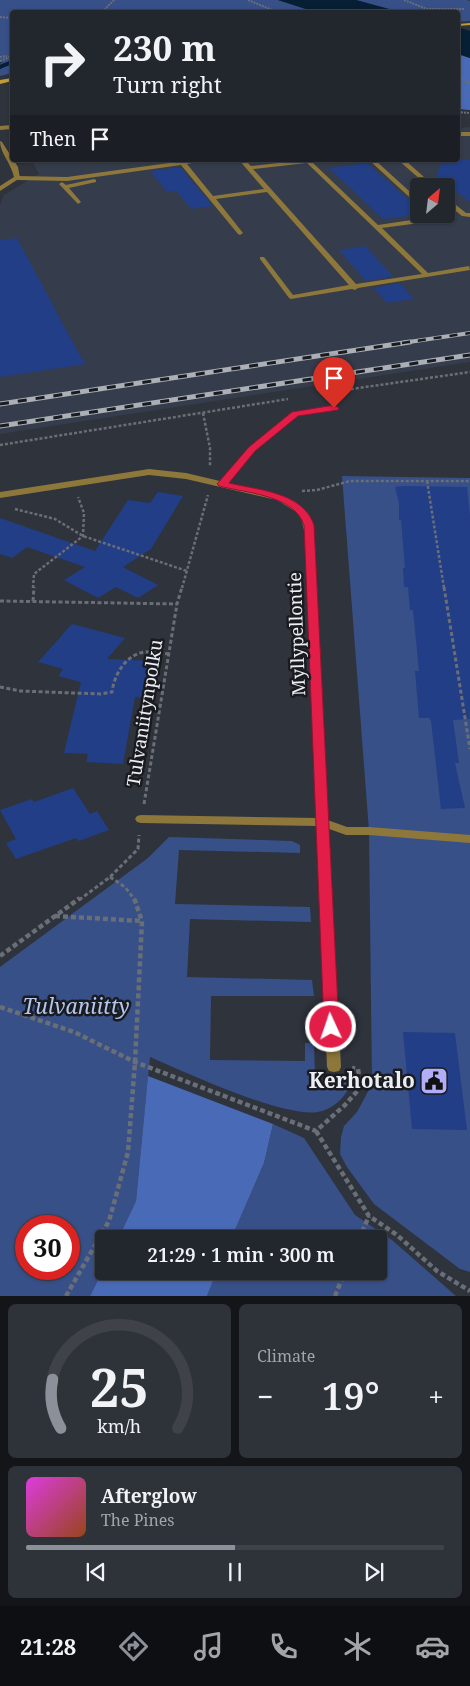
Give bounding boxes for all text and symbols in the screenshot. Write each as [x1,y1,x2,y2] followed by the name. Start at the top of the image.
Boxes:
[113,24,216,71] text: 230 m
[30,30,95,95] icon: right
[113,69,222,99] text: Turn right
[86,125,114,153] icon: arrive
[30,126,76,152] text: Then
[410,178,455,222] north arrow
[410,178,455,223] map controls
[313,357,355,408] pin
[320,364,348,392] icon: arrive
[282,572,310,696] street label: Myllypellontie
[121,637,168,788] street label: Tulvaniitynpolku
[22,992,130,1020] park label: Tulvaniitty
[304,1000,356,1052] position arrow
[309,1066,415,1094] place label: Kerhotalo
[419,1066,449,1096] public building icon: Kerhotalo
[15,1215,80,1280] speed limit sign: 30
[147,1242,335,1268] text: 21:29 · 1 min · 300 m
[257,1345,315,1367] text: Climate
[90,1351,149,1422] text: 25
[322,1369,380,1421] text: 19°
[257,1377,273,1415] text: −
[428,1377,444,1415] text: +
[98,1414,141,1438] text: km/h
[101,1483,197,1509] text: Afterglow
[101,1509,175,1531] text: The Pines
[82,1558,110,1586] icon: previous
[221,1558,249,1586] icon: pause
[360,1558,388,1586] icon: next
[116,1629,151,1664] icon: directions
[191,1629,226,1664] icon: music
[266,1629,301,1664] icon: phone
[340,1629,375,1664] icon: climate
[415,1629,450,1664] icon: car
[20,1631,76,1661] text: 21:28

